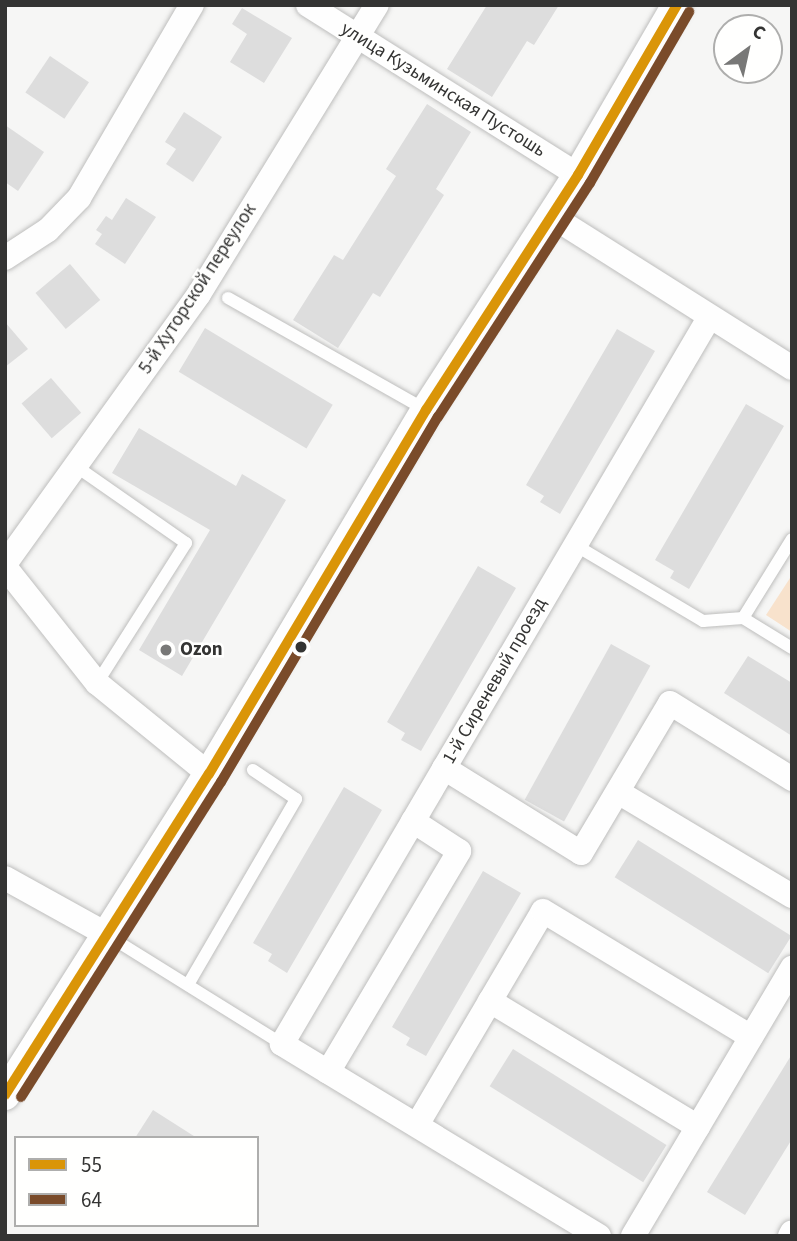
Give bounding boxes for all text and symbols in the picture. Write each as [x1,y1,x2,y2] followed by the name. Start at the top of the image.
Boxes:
[713,14,783,84] north arrow
[336,17,550,163] street label: улица Кузьминская Пустошь
[747,18,771,47] text: С
[134,200,262,378] street label: 5-й Хуторской переулок
[438,594,552,768] street label: 1-й Сиреневый проезд
[180,639,223,661] place label: Ozon
[294,640,308,654] unlabelled marker
[158,642,174,658] marker: Ozon
[14,1136,259,1227] legend
[81,1150,102,1180] text: 55
[81,1185,102,1215] text: 64

